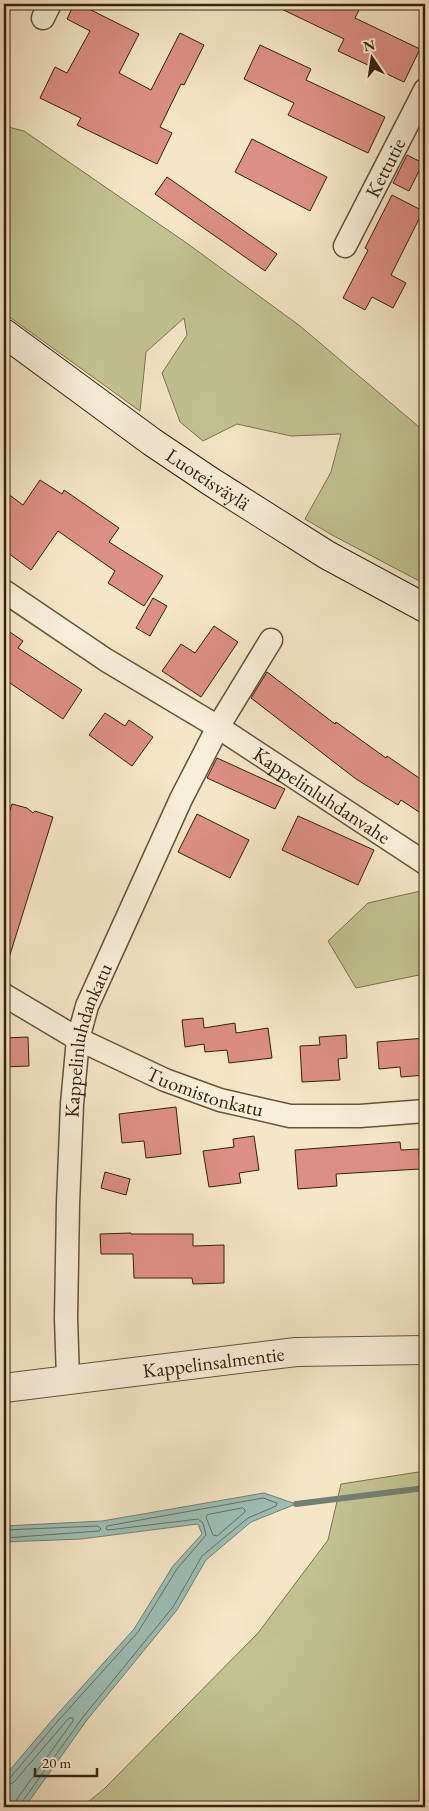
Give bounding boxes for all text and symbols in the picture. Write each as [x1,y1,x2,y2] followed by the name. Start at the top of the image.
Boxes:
[346,32,396,82] north arrow
[362,35,377,55] text: N
[359,133,411,202] street label: Kettutie
[161,442,255,516] street label: Luoteisväylä
[248,741,396,850] street label: Kappelinluhdanvahe
[58,958,118,1118] street label: Kappelinluhdankatu
[142,1060,266,1123] street label: Tuomistonkatu
[141,1341,286,1384] street label: Kappelinsalmentie
[35,1746,98,1778] scale bar
[42,1753,71,1772] text: 20 m

